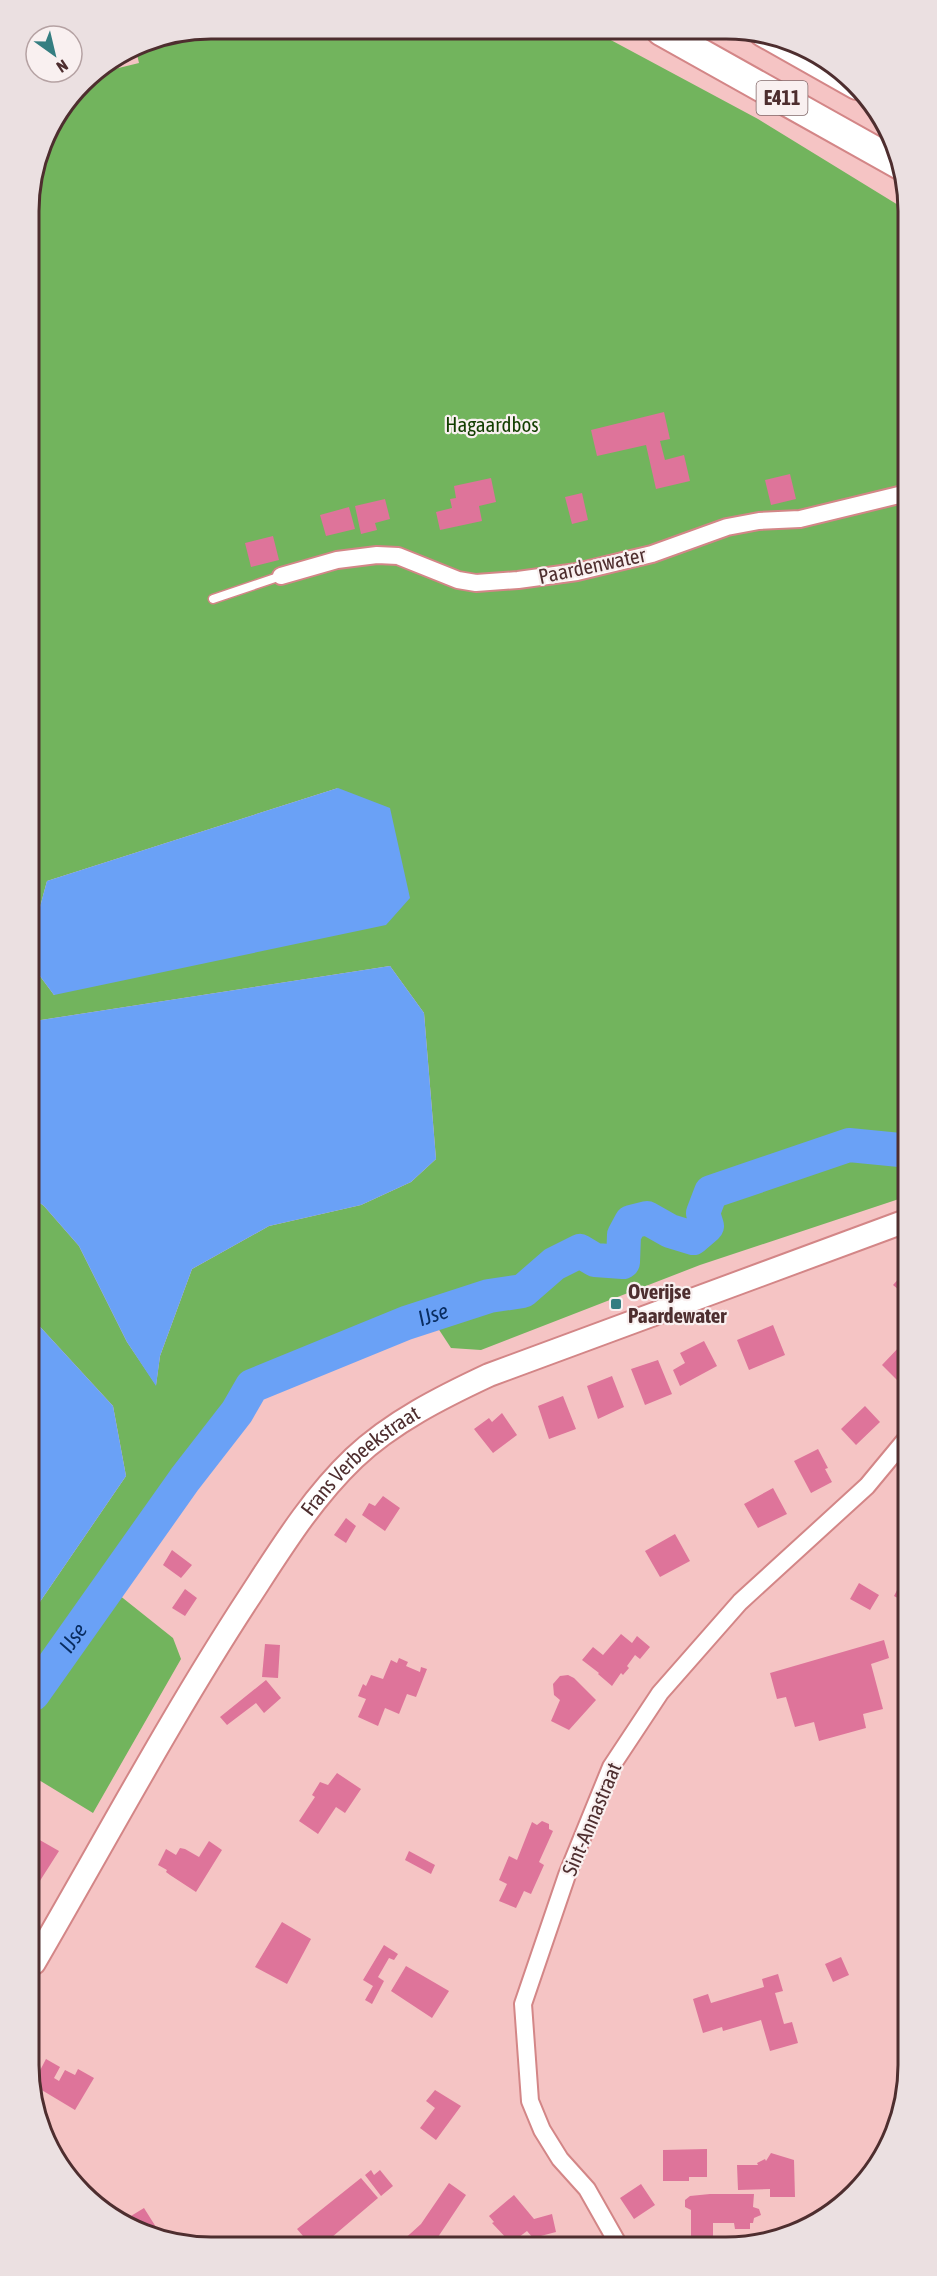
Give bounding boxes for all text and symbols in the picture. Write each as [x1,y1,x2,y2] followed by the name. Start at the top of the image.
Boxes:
[24,24,84,84] north arrow
[53,56,71,77] text: N
[756,81,808,115] road number: E411
[445,412,539,436] park label: Hagaardbos
[536,542,648,588] street label: Paardenwater
[628,1279,727,1327] place label: Overijse Paardewater
[415,1297,452,1331] water label: IJse
[609,1297,623,1311] marker: Overijse Paardewater
[295,1400,423,1520] street label: Frans Verbeekstraat
[53,1618,92,1658] water label: IJse
[557,1759,626,1879] street label: Sint-Annastraat

